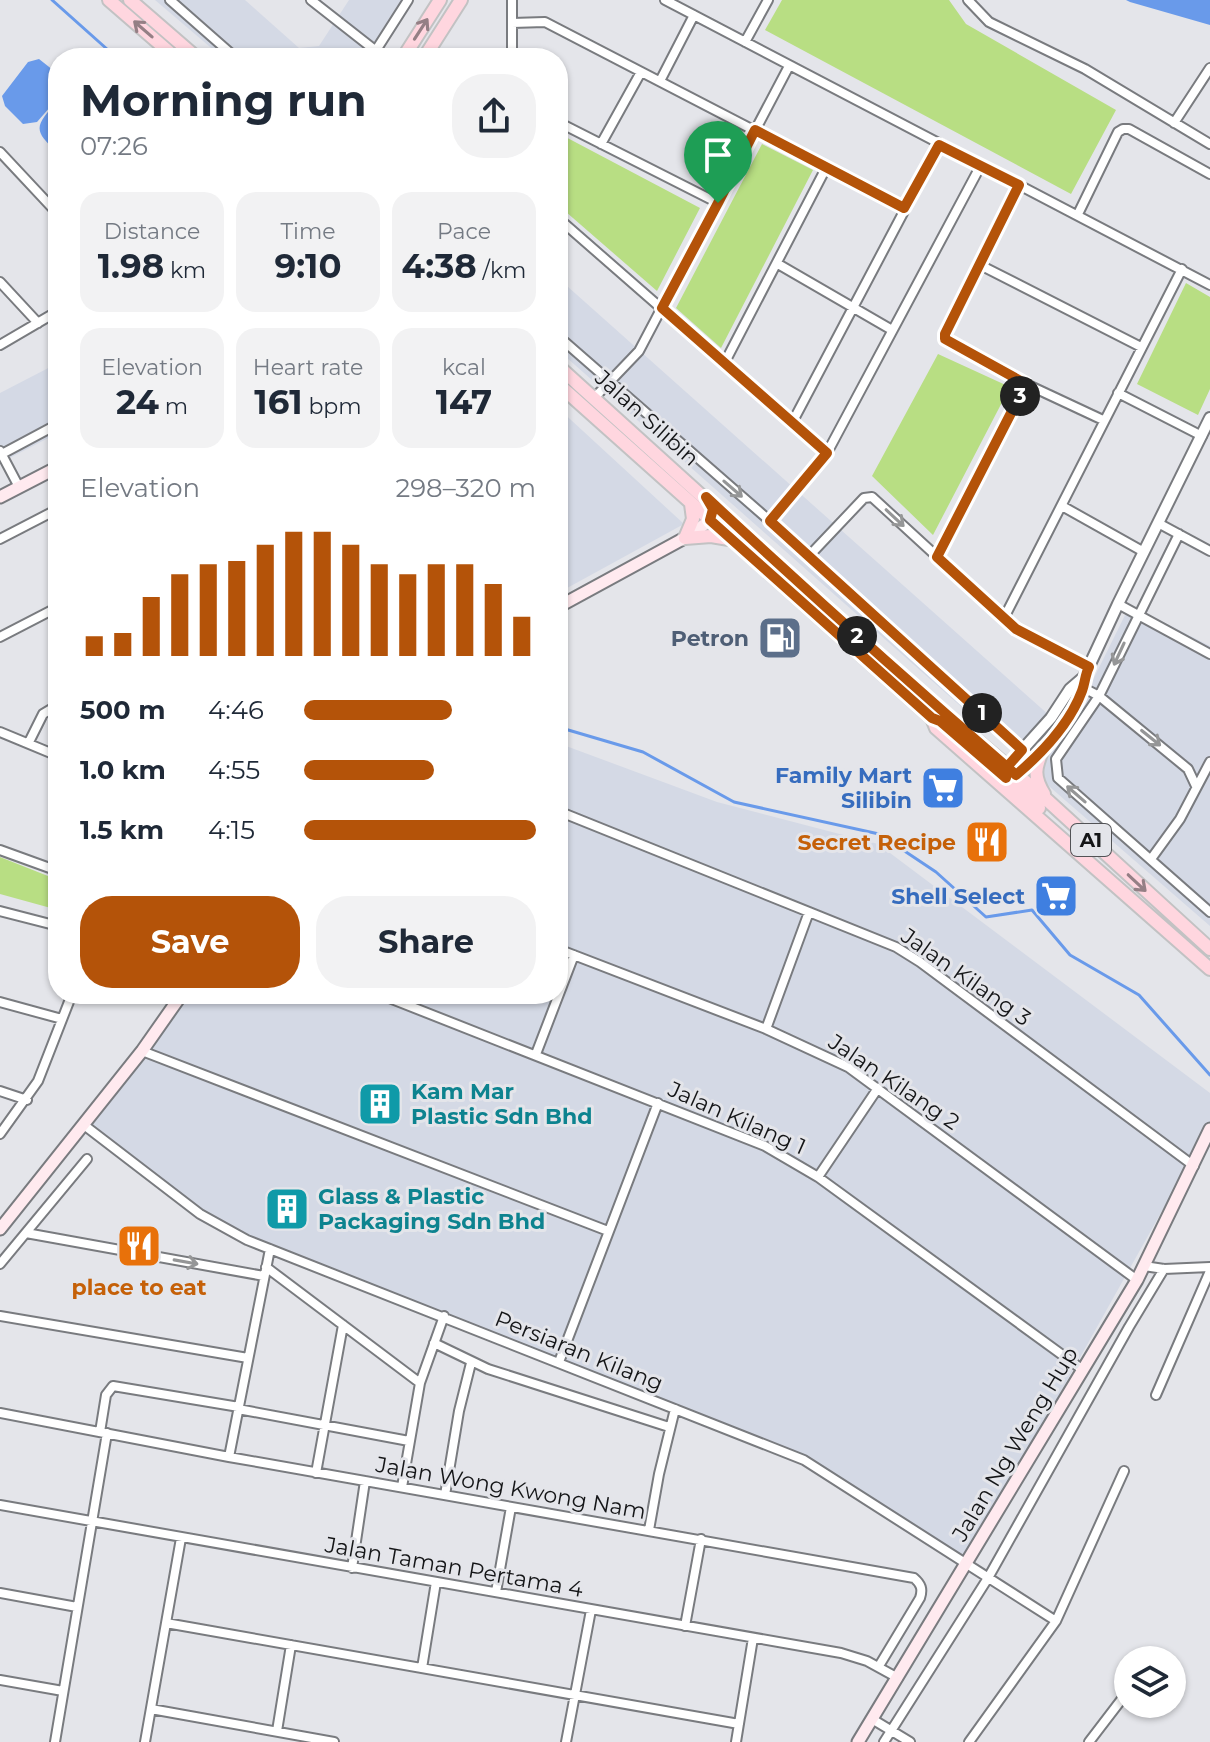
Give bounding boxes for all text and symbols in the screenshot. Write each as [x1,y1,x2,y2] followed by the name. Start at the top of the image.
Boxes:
[414,18,430,41] one-way arrow
[133,20,153,38] one-way arrow
[80,73,367,127] text: Morning run
[452,74,536,158] button: share
[684,121,752,203] pin
[80,130,148,162] text: 07:26
[696,133,740,177] icon: arrive
[104,218,200,245] text: Distance
[280,218,336,245] text: Time
[437,218,491,245] text: Pace
[98,245,164,287] text: 1.98
[275,245,341,287] text: 9:10
[402,245,477,287] text: 4:38
[164,257,206,284] text: km
[477,257,526,284] text: /km
[101,354,203,381] text: Elevation
[253,354,363,381] text: Heart rate
[442,354,486,381] text: kcal
[589,364,705,472] street label: Jalan Silibin
[1000,376,1040,416] pin: 3
[116,381,159,423] text: 24
[254,381,303,423] text: 161
[436,381,492,423] text: 147
[1013,382,1027,409] text: 3
[159,393,188,420] text: m
[303,393,362,420] text: bpm
[80,472,200,504] text: Elevation
[395,472,536,504] text: 298–320 m
[722,480,743,498] one-way arrow
[885,508,905,526] one-way arrow
[756,614,804,662] fuel station icon: Petron
[837,616,877,656] pin: 2
[851,622,863,649] text: 2
[671,625,749,652] place label: Petron
[1111,642,1126,666] one-way arrow
[962,693,1002,733] pin: 1
[80,694,165,726] text: 500 m
[208,694,264,726] text: 4:46
[978,699,986,726] text: 1
[1140,729,1161,747] one-way arrow
[80,754,166,786] text: 1.0 km
[208,754,260,786] text: 4:55
[775,762,912,814] place label: Family Mart Silibin
[919,764,967,812] supermarket icon: Family Mart Silibin
[1067,785,1087,803] one-way arrow
[80,814,164,846] text: 1.5 km
[208,814,255,846] text: 4:15
[963,818,1011,866] restaurant icon: Secret Recipe
[1071,824,1111,856] road number: A1
[797,829,956,856] place label: Secret Recipe
[1032,872,1080,920] supermarket icon: Shell Select
[1127,873,1147,892] one-way arrow
[891,883,1025,910] place label: Shell Select
[80,896,300,988] button: Save
[316,896,536,988] button: Share
[895,922,1036,1032] street label: Jalan Kilang 3
[823,1028,965,1136] street label: Jalan Kilang 2
[663,1075,810,1160] street label: Jalan Kilang 1
[411,1078,592,1130] place label: Kam Mar Plastic Sdn Bhd
[356,1080,404,1128] building icon: Kam Mar Plastic Sdn Bhd
[318,1183,545,1235] place label: Glass & Plastic Packaging Sdn Bhd
[263,1185,311,1233] building icon: Glass & Plastic Packaging Sdn Bhd
[115,1222,163,1270] restaurant icon: place to eat
[172,1256,198,1271] one-way arrow
[72,1274,207,1301] place label: place to eat
[491,1305,667,1397] street label: Persiaran Kilang
[946,1342,1084,1547] street label: Jalan Ng Weng Hup
[373,1451,648,1525] street label: Jalan Wong Kwong Nam
[322,1531,586,1603] street label: Jalan Taman Pertama 4
[1114,1646,1186,1718] map controls
[1114,1646,1186,1718] button: layers

